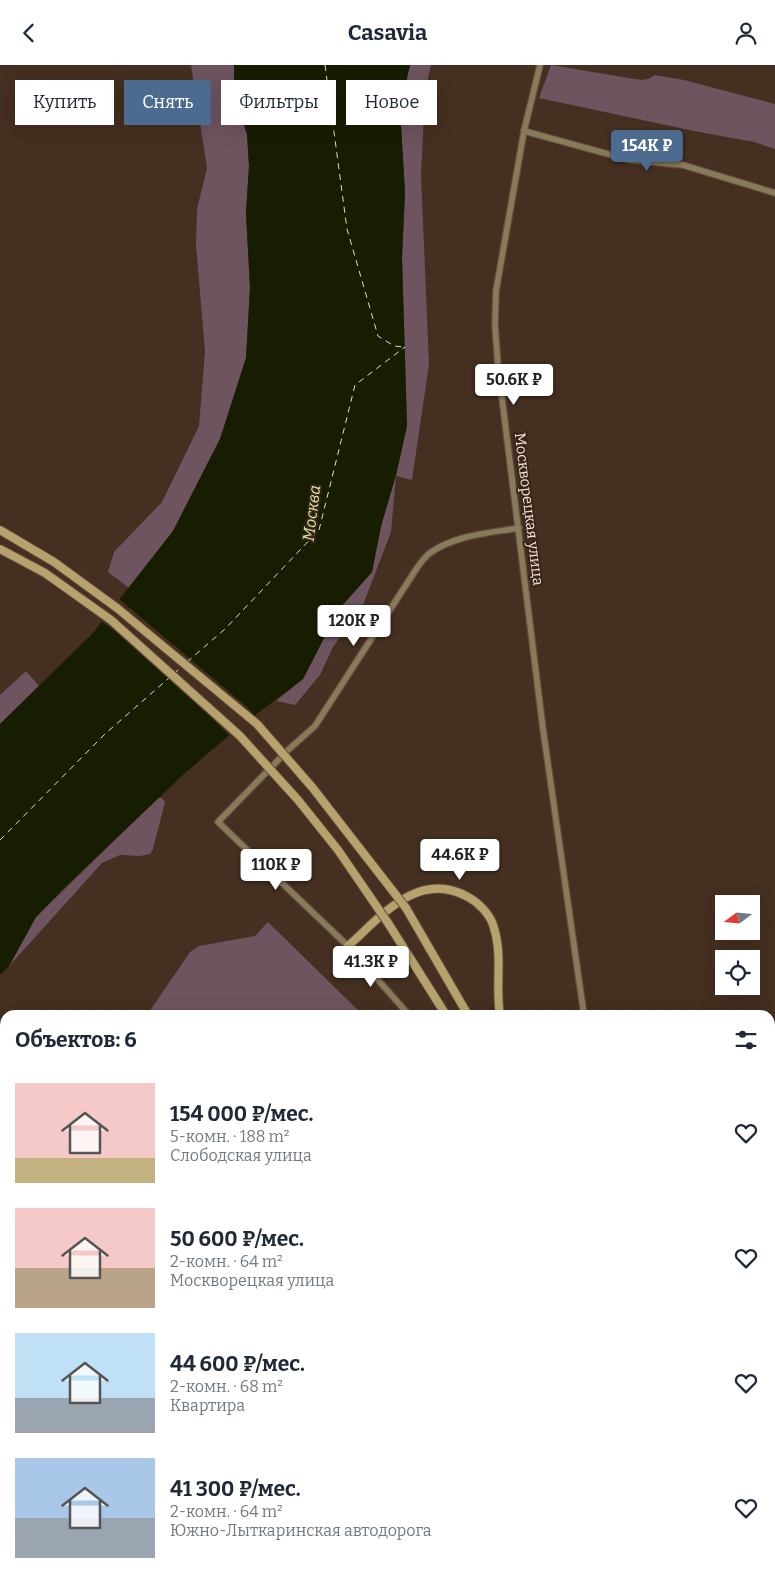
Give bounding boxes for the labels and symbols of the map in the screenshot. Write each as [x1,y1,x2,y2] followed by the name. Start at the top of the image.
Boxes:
[606,129,688,172] pin: 154K ₽
[468,363,560,406] pin: 50.6K ₽
[511,431,547,587] street label: Москворецкая улица
[299,484,324,542] water label: Москва
[313,605,395,647] pin: 120K ₽
[414,839,506,881] pin: 44.6K ₽
[235,849,317,891] pin: 110K ₽
[715,895,760,940] north arrow
[325,945,417,988] pin: 41.3K ₽

